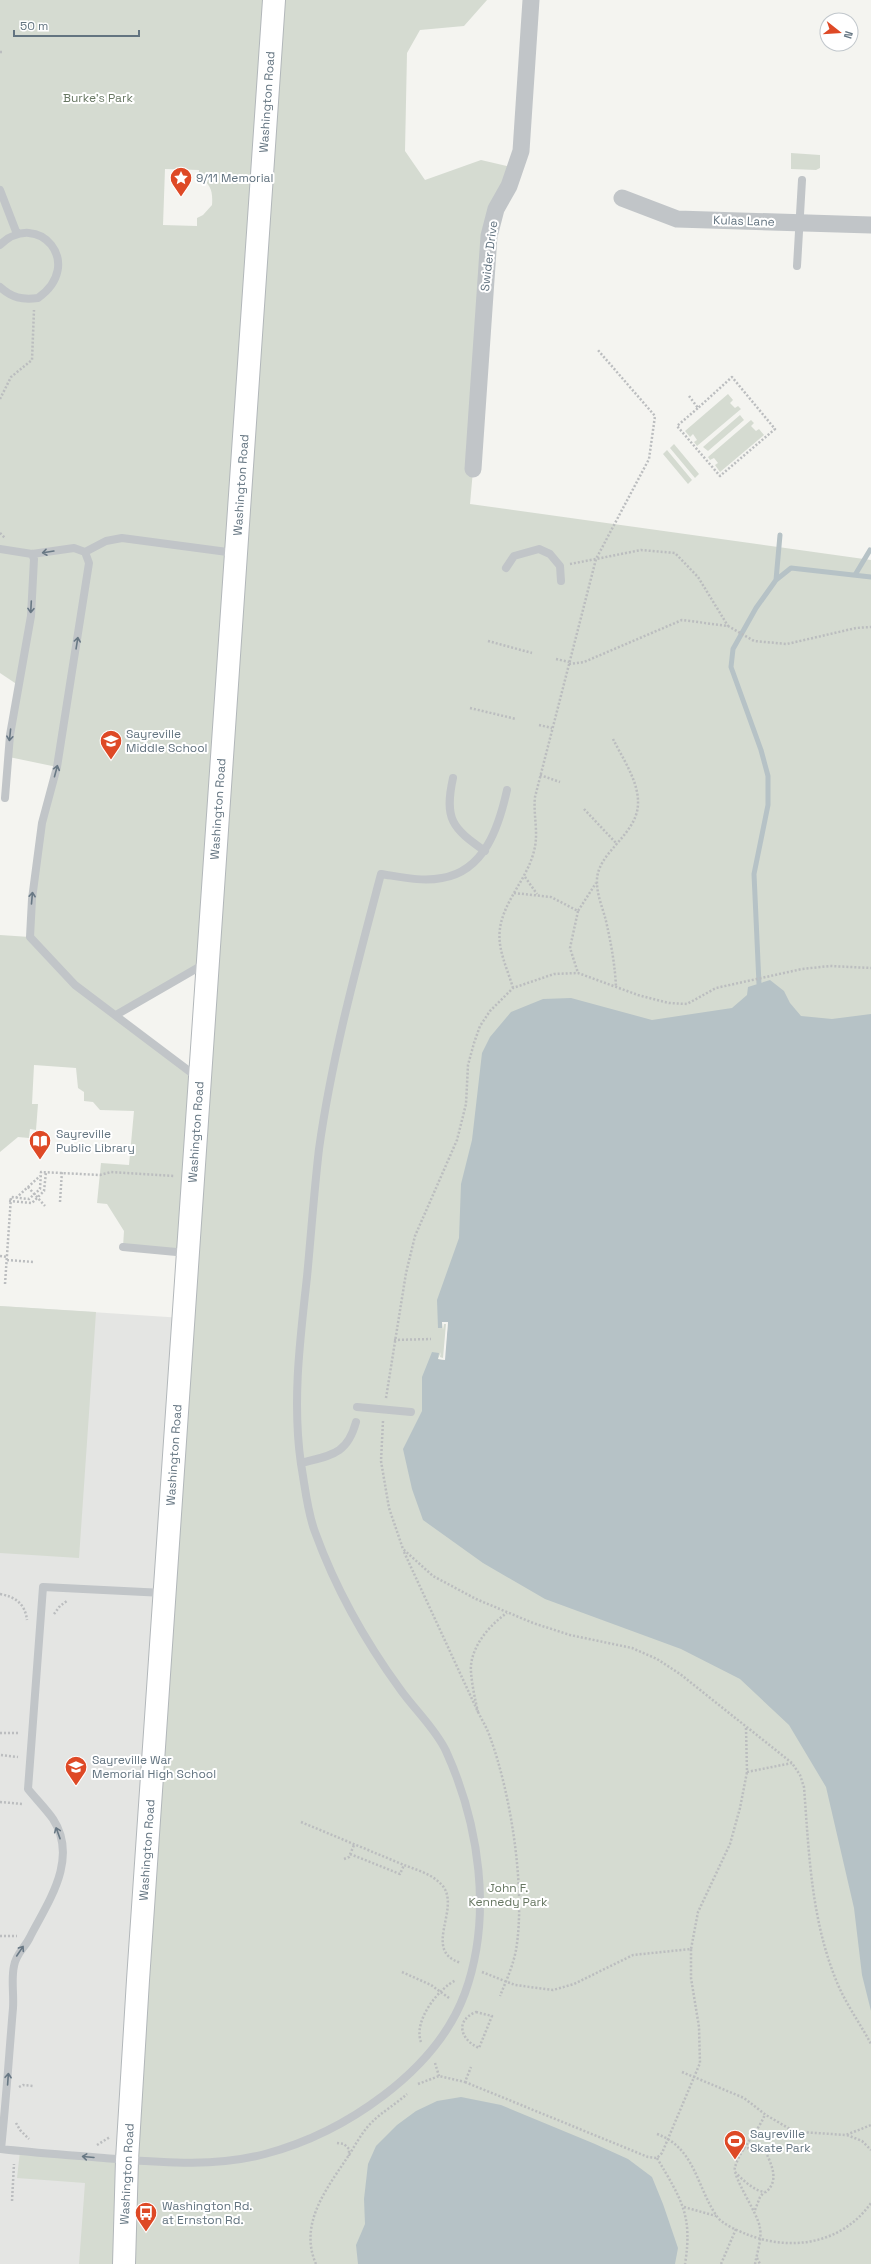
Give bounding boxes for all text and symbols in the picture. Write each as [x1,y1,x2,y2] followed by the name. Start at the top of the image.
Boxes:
[14,12,139,38] scale bar
[819,12,859,52] north arrow
[20,18,48,34] text: 50 m
[841,29,856,40] text: N
[255,51,279,153] street label: Washington Road
[63,90,134,106] park label: Burke's Park
[168,165,194,198] place icon: 9/11 Memorial
[196,170,273,186] place label: 9/11 Memorial
[713,212,775,230] street label: Kulas Lane
[477,220,501,292] street label: Swider Drive
[229,434,253,536] street label: Washington Road
[42,548,55,556] one-way arrow
[28,600,35,613] one-way arrow
[73,637,81,650] one-way arrow
[126,726,208,756] place label: Sayreville Middle School
[6,728,14,741] one-way arrow
[98,728,124,761] school or university icon: Sayreville Middle School
[206,758,230,860] street label: Washington Road
[52,765,60,778] one-way arrow
[29,892,36,905] one-way arrow
[184,1081,208,1183] street label: Washington Road
[56,1126,135,1156] place label: Sayreville Public Library
[27,1128,53,1161] library icon: Sayreville Public Library
[162,1404,186,1506] street label: Washington Road
[92,1752,216,1782] place label: Sayreville War Memorial High School
[63,1754,89,1787] school or university icon: Sayreville War Memorial High School
[135,1799,159,1901] street label: Washington Road
[54,1827,62,1839] one-way arrow
[468,1880,548,1910] park label: John F. Kennedy Park
[16,1946,24,1957] one-way arrow
[4,2073,11,2086] one-way arrow
[116,2123,138,2225] street label: Washington Road
[750,2126,811,2156] place label: Sayreville Skate Park
[722,2128,748,2161] sports icon: Sayreville Skate Park
[82,2153,95,2160] one-way arrow
[162,2198,252,2228] place label: Washington Rd. at Ernston Rd.
[133,2200,159,2233] bus stop icon: Washington Rd. at Ernston Rd.

